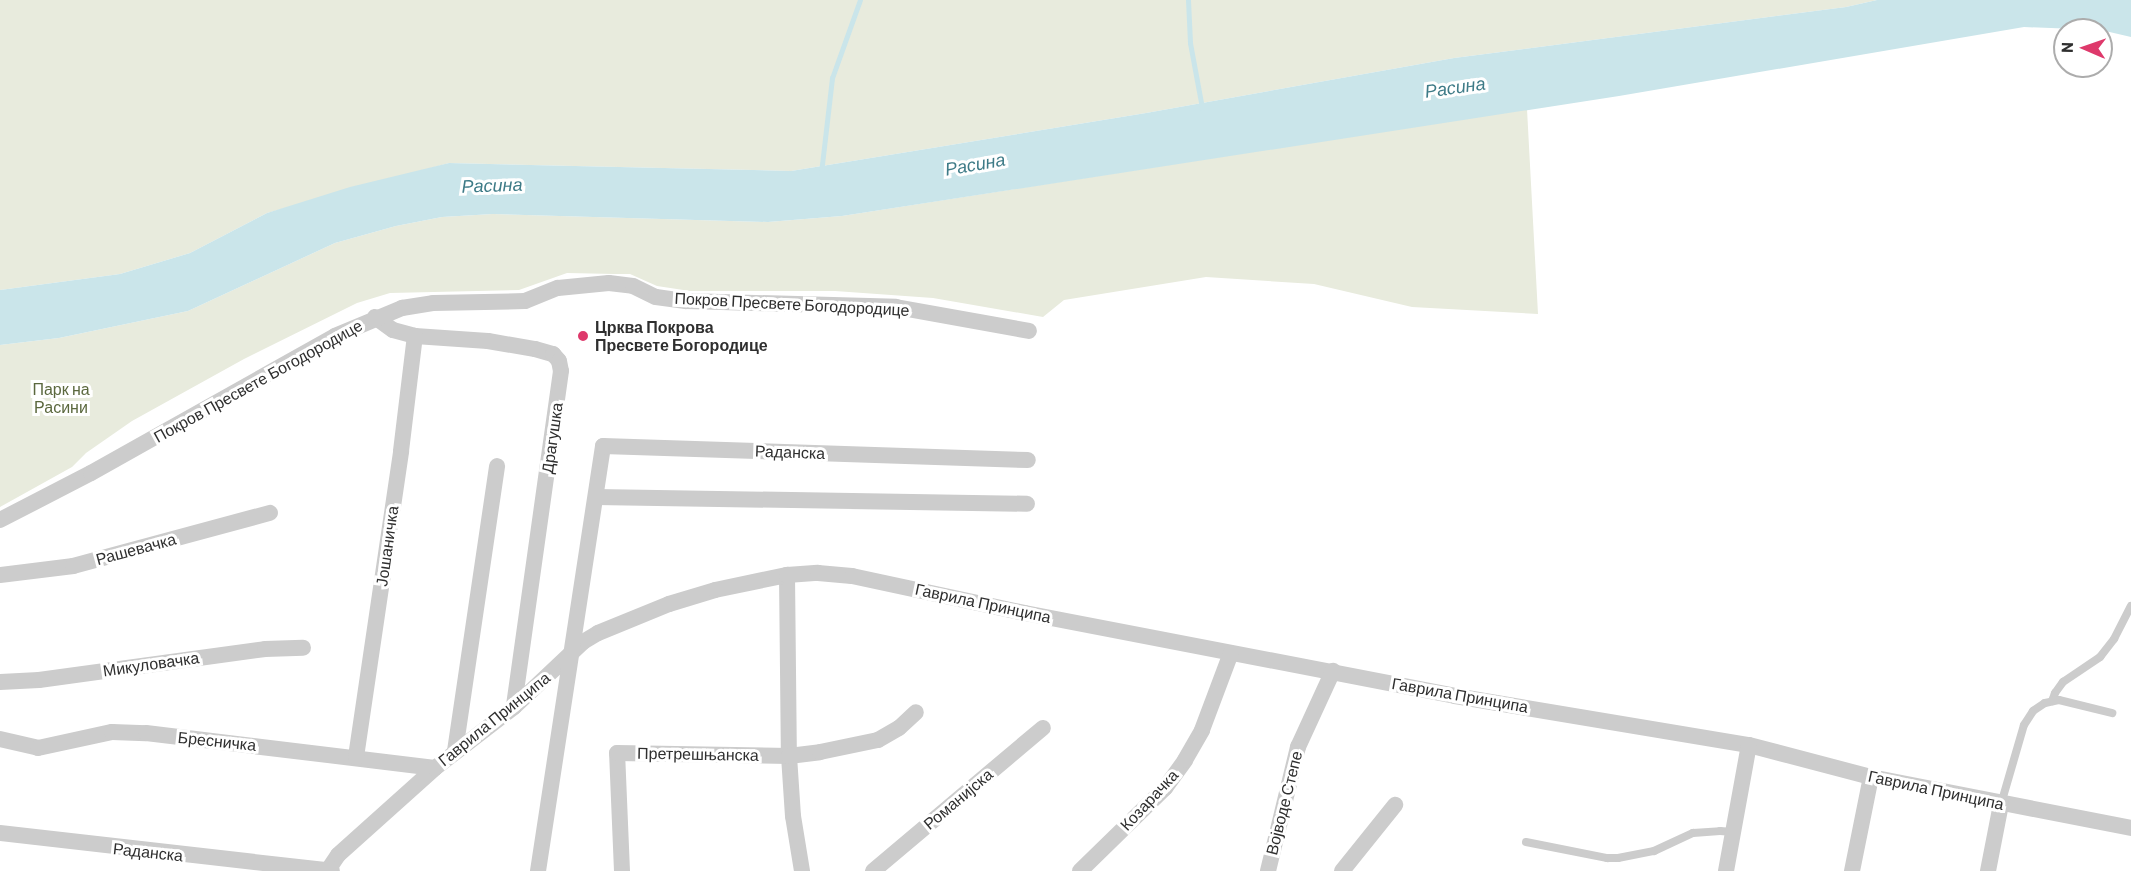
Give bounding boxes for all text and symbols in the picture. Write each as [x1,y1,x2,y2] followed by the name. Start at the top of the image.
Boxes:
[2053,18,2113,78] north arrow
[2057,42,2076,53] text: N
[1423,72,1487,102] water label: Расина
[943,148,1007,180] water label: Расина
[461,173,523,197] water label: Расина
[674,288,910,320] street label: Покров Пресвете Богодородице
[150,316,366,446] street label: Покров Пресвете Богодородице
[595,317,768,355] place label: Црква Покрова Пресвете Богородице
[576,329,590,343] marker: Црква Покрова Пресвете Богородице
[32,379,90,417] park label: Парк на Расини
[538,401,566,475] street label: Драгушка
[755,441,825,463] street label: Раданска
[372,505,402,587] street label: Јошаничка
[94,529,178,569] street label: Рашевачка
[913,579,1053,627] street label: Гаврила Принципа
[102,648,200,680] street label: Микуловачка
[434,668,554,770] street label: Гаврила Принципа
[1390,674,1530,716] street label: Гаврила Принципа
[177,727,257,755] street label: Бресничка
[637,743,759,765] street label: Претрешњанска
[1262,749,1306,857] street label: Војводе Степе
[920,765,996,833] street label: Романијска
[1116,766,1182,834] street label: Козарачка
[1866,766,2006,814] street label: Гаврила Принципа
[112,839,184,865] street label: Раданска

